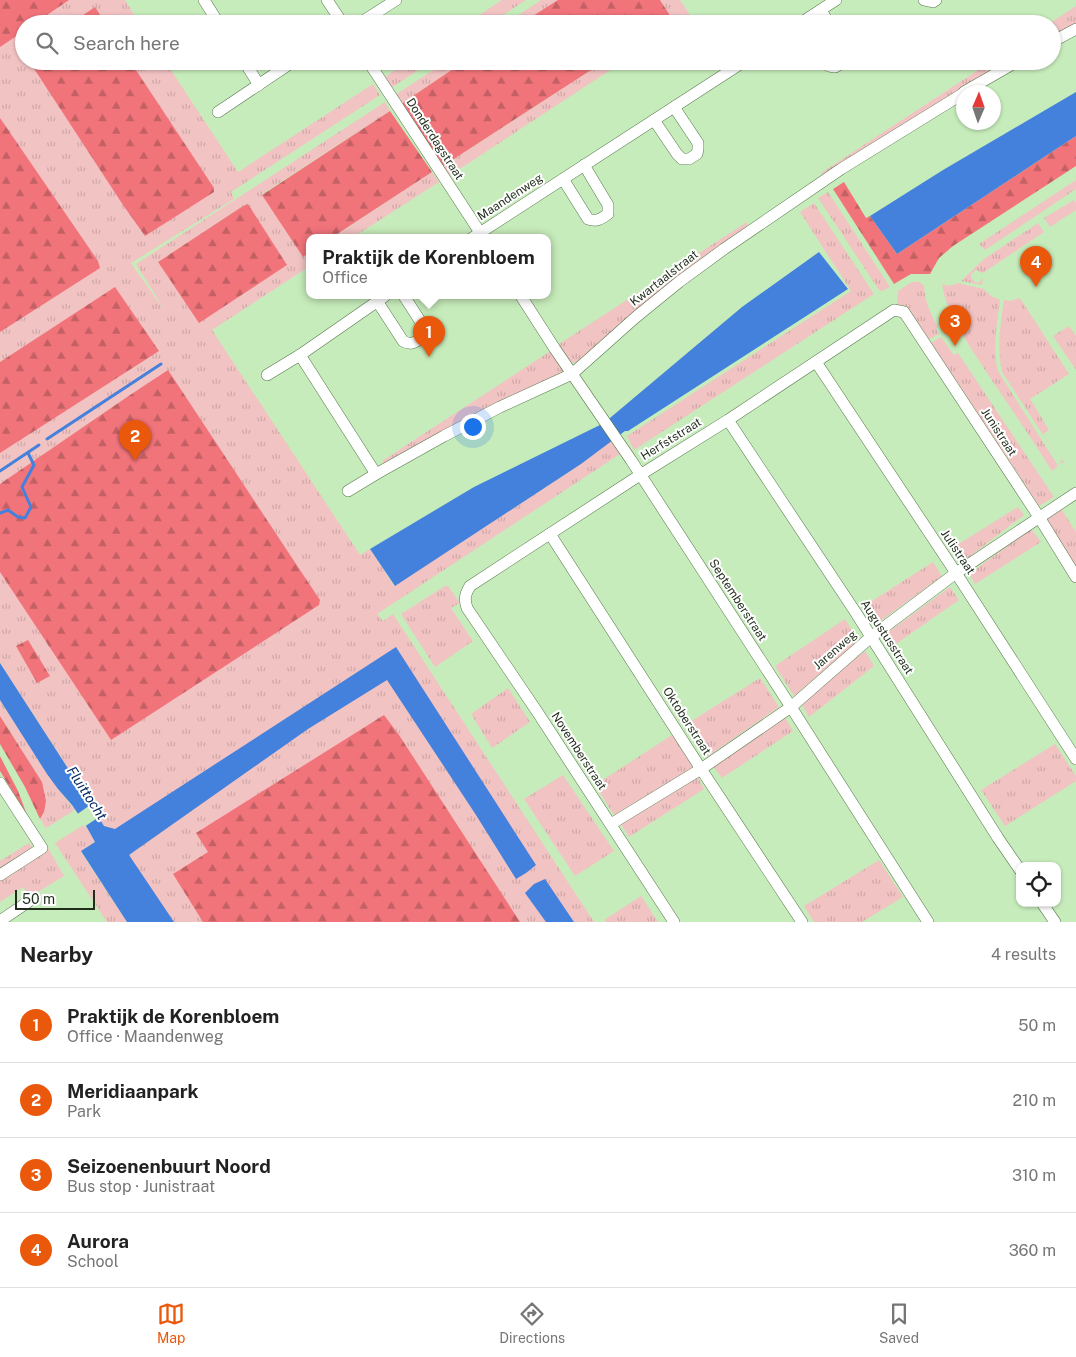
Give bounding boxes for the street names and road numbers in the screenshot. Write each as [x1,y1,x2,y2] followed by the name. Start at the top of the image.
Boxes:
[403,96,467,183] street label: Donderdagstraat
[475,171,545,223] street label: Maandenweg
[627,247,701,309] street label: Kwartaalstraat
[978,405,1020,459] street label: Junistraat
[638,415,704,463] street label: Herfststraat
[938,527,978,577] street label: Julistraat
[706,556,770,644] street label: Septemberstraat
[858,597,916,677] street label: Augustusstraat
[810,627,860,673] street label: Jarenweg
[660,685,714,758] street label: Oktoberstraat
[549,709,610,793] street label: Novemberstraat

